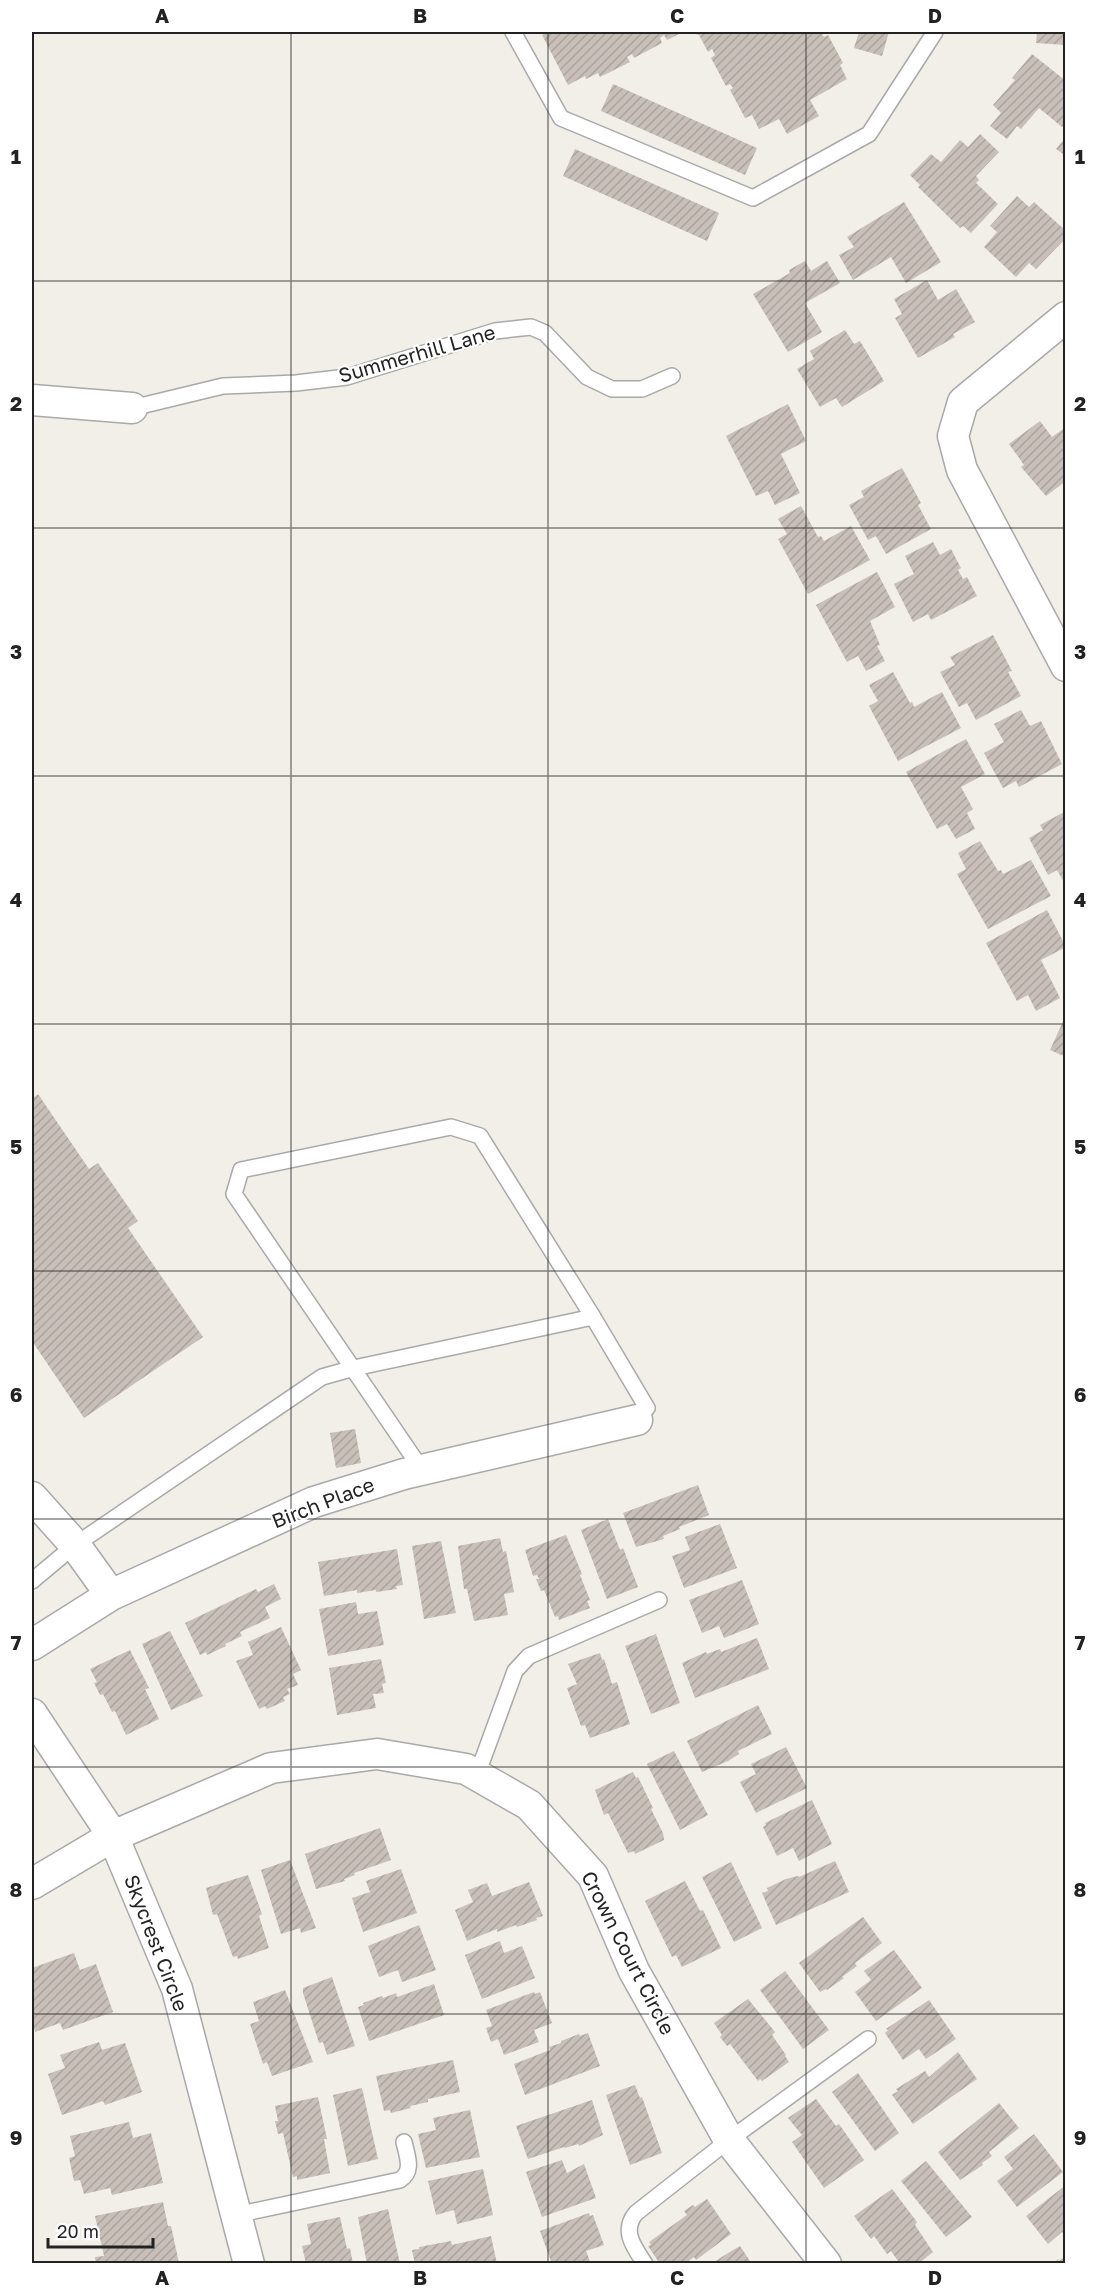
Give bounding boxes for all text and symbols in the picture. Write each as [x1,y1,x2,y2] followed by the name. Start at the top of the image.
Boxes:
[155,3,169,27] text: A
[413,3,427,27] text: B
[670,3,684,27] text: C
[928,3,942,27] text: D
[11,144,21,168] text: 1
[1075,144,1085,168] text: 1
[336,319,498,387] street label: Summerhill Lane
[10,391,22,415] text: 2
[1074,391,1086,415] text: 2
[10,639,22,663] text: 3
[1074,639,1086,663] text: 3
[10,887,22,911] text: 4
[1074,887,1086,911] text: 4
[10,1134,22,1158] text: 5
[1074,1134,1086,1158] text: 5
[10,1382,22,1406] text: 6
[1074,1382,1086,1406] text: 6
[268,1472,377,1533] street label: Birch Place
[11,1630,22,1654] text: 7
[1075,1630,1086,1654] text: 7
[577,1867,681,2038] street label: Crown Court Circle
[120,1871,194,2014] street label: Skycrest Circle
[10,1877,22,1901] text: 8
[1074,1877,1086,1901] text: 8
[10,2125,22,2149] text: 9
[1074,2125,1086,2149] text: 9
[48,2211,153,2249] scale bar
[57,2220,99,2242] text: 20 m
[155,2265,169,2289] text: A
[413,2265,427,2289] text: B
[670,2265,684,2289] text: C
[928,2265,942,2289] text: D

